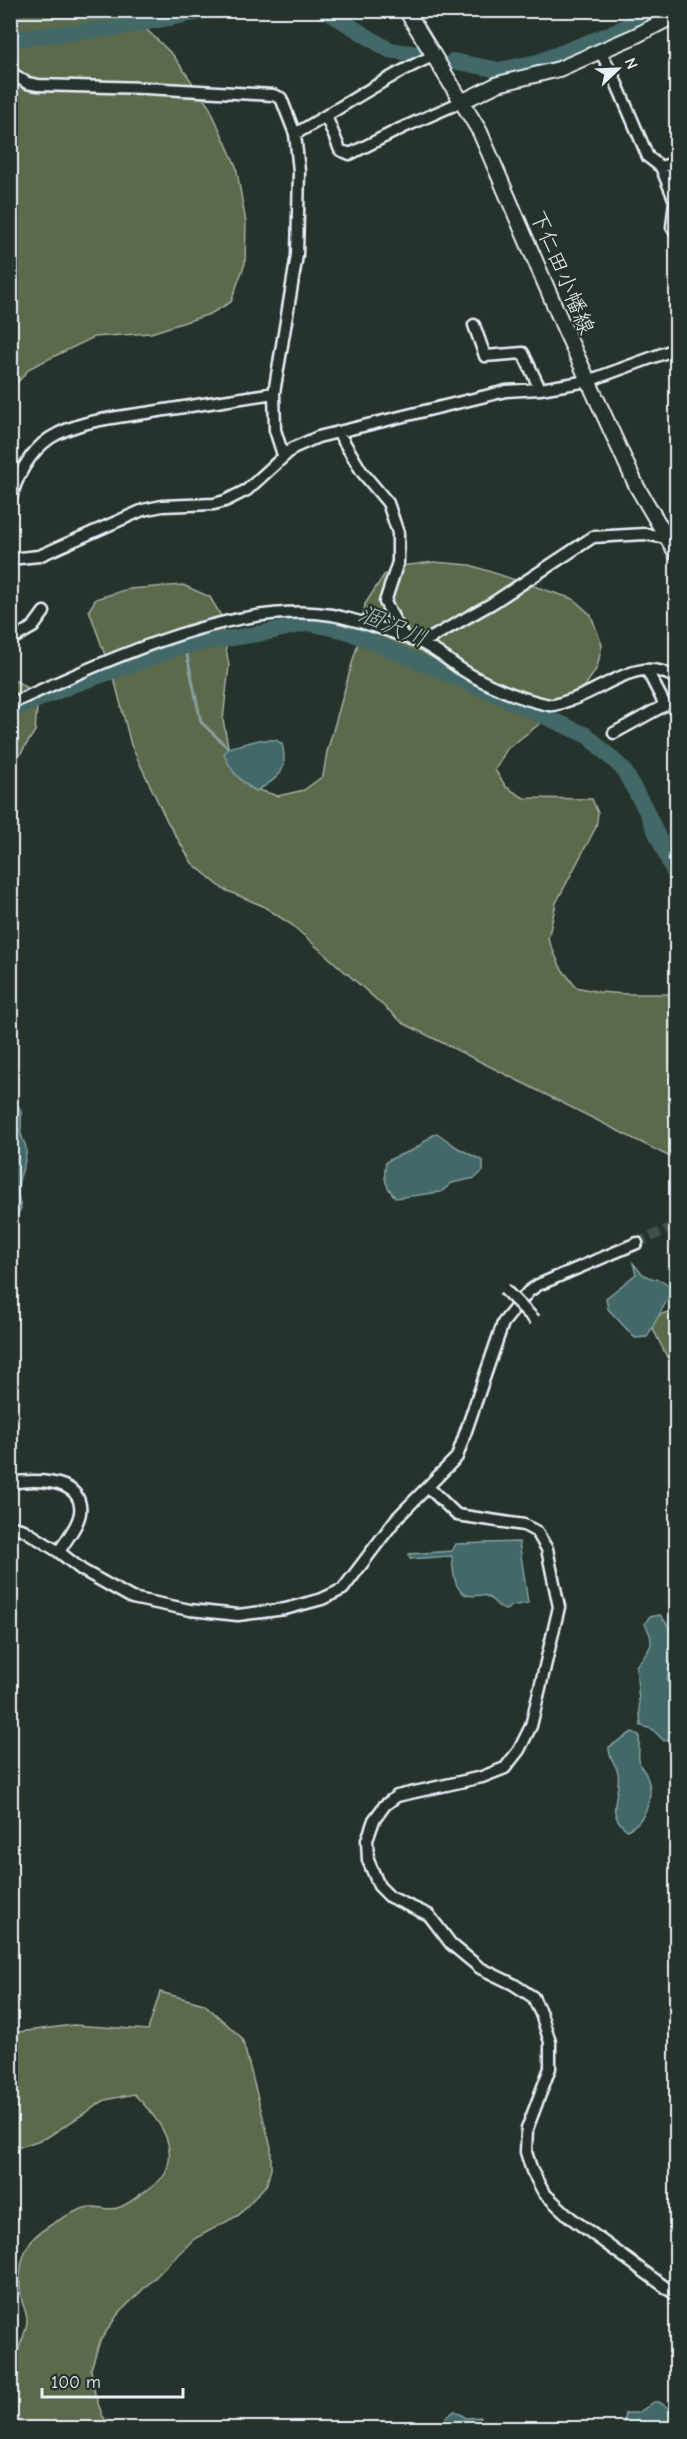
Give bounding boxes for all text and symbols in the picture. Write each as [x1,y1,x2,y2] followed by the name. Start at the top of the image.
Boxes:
[588,39,648,99] north arrow
[621,55,641,72] text: N
[524,207,600,338] street label: 下仁田小幡線
[354,599,432,653] water label: 涸沢川
[42,2361,183,2399] scale bar
[51,2372,101,2393] text: 100 m

